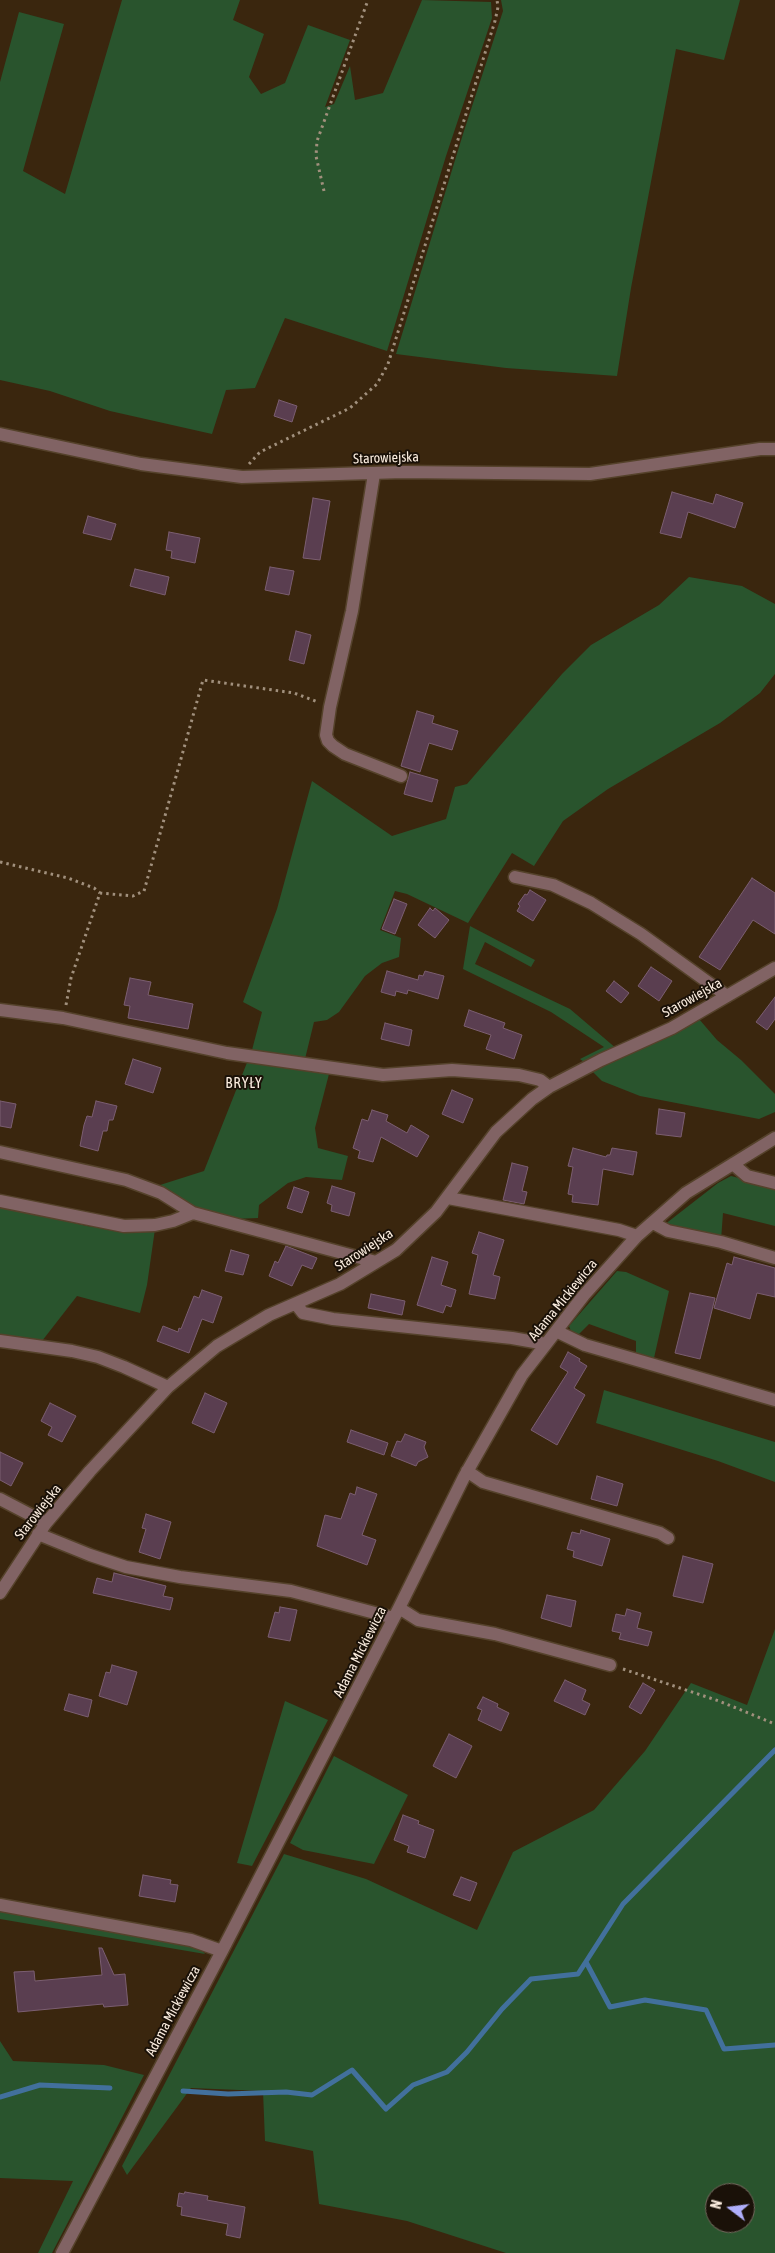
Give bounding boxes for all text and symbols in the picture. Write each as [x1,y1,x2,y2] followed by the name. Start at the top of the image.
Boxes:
[353,448,419,468] street label: Starowiejska
[659,975,725,1021] street label: Starowiejska
[225,1074,263,1092] district label: BRYŁY
[332,1225,396,1275] street label: Starowiejska
[525,1256,601,1344] street label: Adama Mickiewicza
[11,1481,65,1543] street label: Starowiejska
[330,1604,390,1700] street label: Adama Mickiewicza
[142,1963,204,2059] street label: Adama Mickiewicza
[705,2183,755,2233] north arrow
[708,2198,725,2210] text: N

